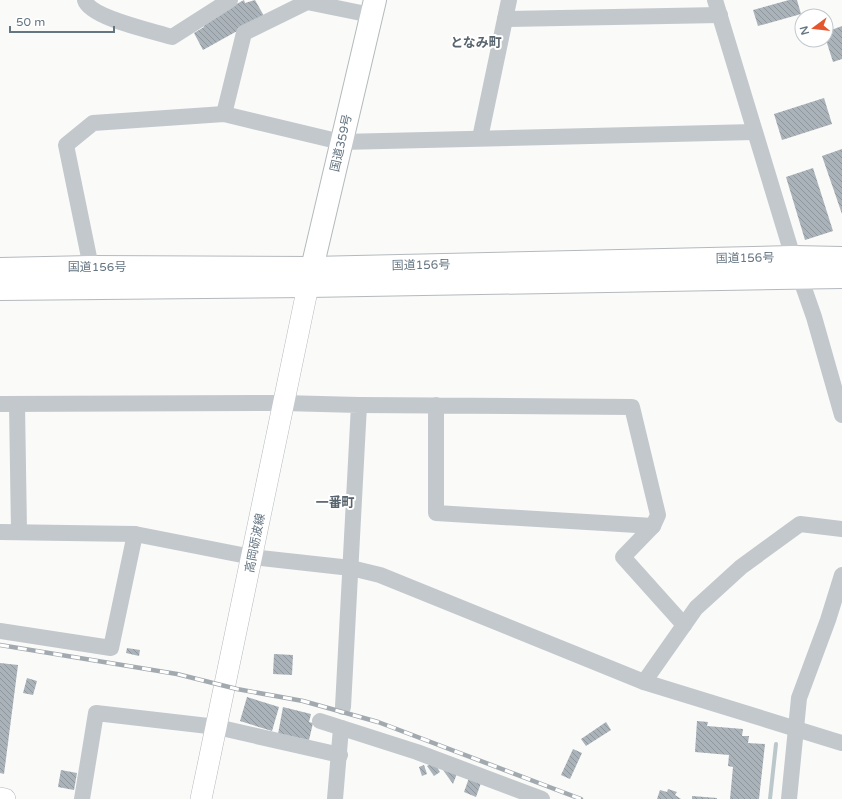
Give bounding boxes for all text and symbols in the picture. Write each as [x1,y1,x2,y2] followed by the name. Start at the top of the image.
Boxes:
[10,8,114,34] scale bar
[794,8,834,48] north arrow
[16,15,45,29] text: 50 m
[797,25,812,36] text: N
[450,35,502,51] district label: となみ町
[328,113,354,173] street label: 国道359号
[716,250,774,266] street label: 国道156号
[392,257,450,273] street label: 国道156号
[68,260,126,274] street label: 国道156号
[315,495,355,511] district label: 一番町
[242,512,268,574] street label: 高岡砺波線

